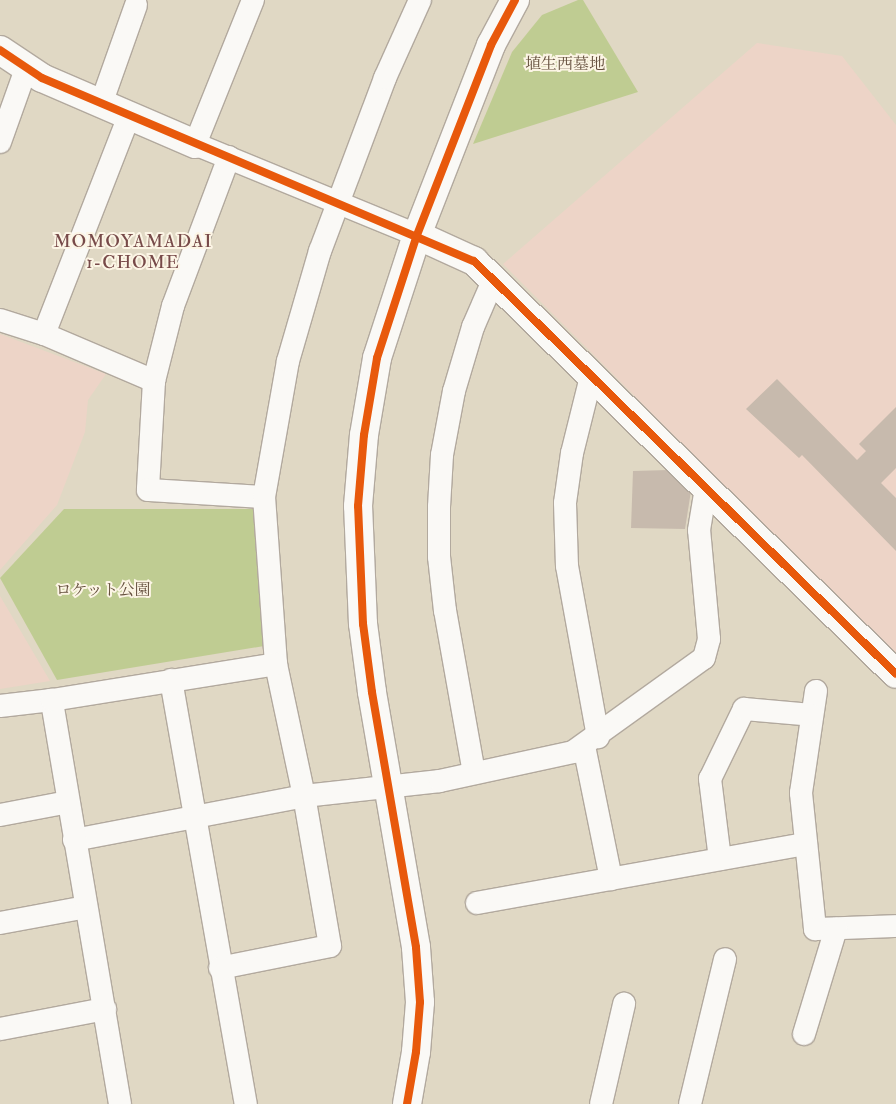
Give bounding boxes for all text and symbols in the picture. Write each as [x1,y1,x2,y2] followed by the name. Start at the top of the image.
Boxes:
[525,54,605,74] park label: 埴生西墓地
[52,232,214,274] district label: MOMOYAMADAI 1-CHOME
[55,580,151,600] park label: ロケット公園

